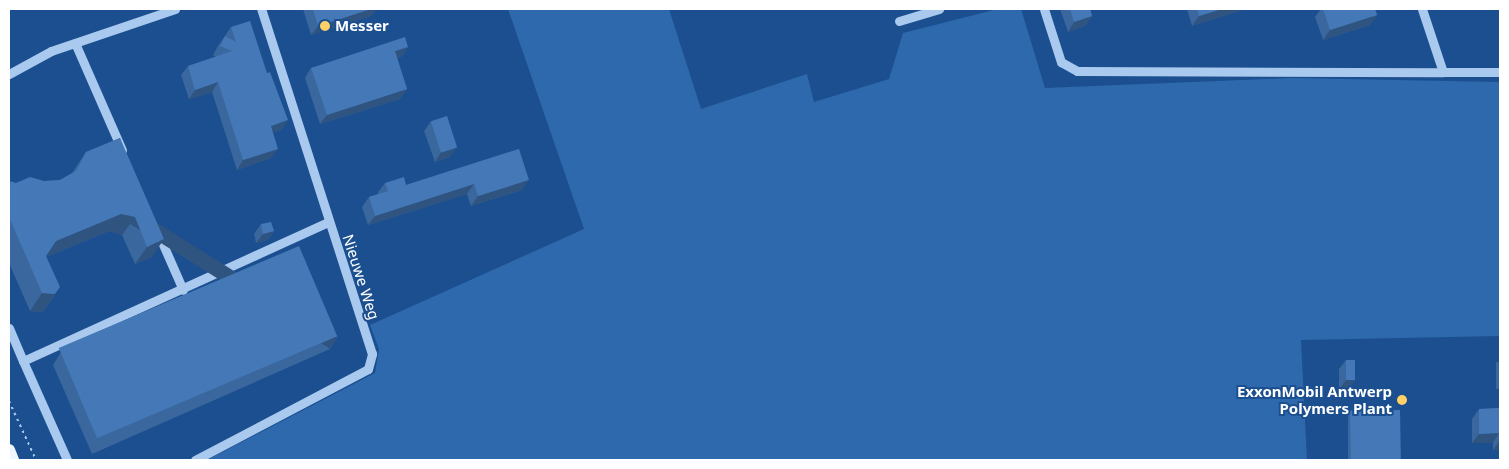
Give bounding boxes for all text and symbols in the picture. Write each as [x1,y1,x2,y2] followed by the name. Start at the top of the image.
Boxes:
[335,17,389,35] place label: Messer
[319,20,331,32] marker: Messer
[339,232,383,322] street label: Nieuwe Weg
[1237,382,1392,417] place label: ExxonMobil Antwerp Polymers Plant
[1396,394,1408,406] marker: ExxonMobil Antwerp Polymers Plant

